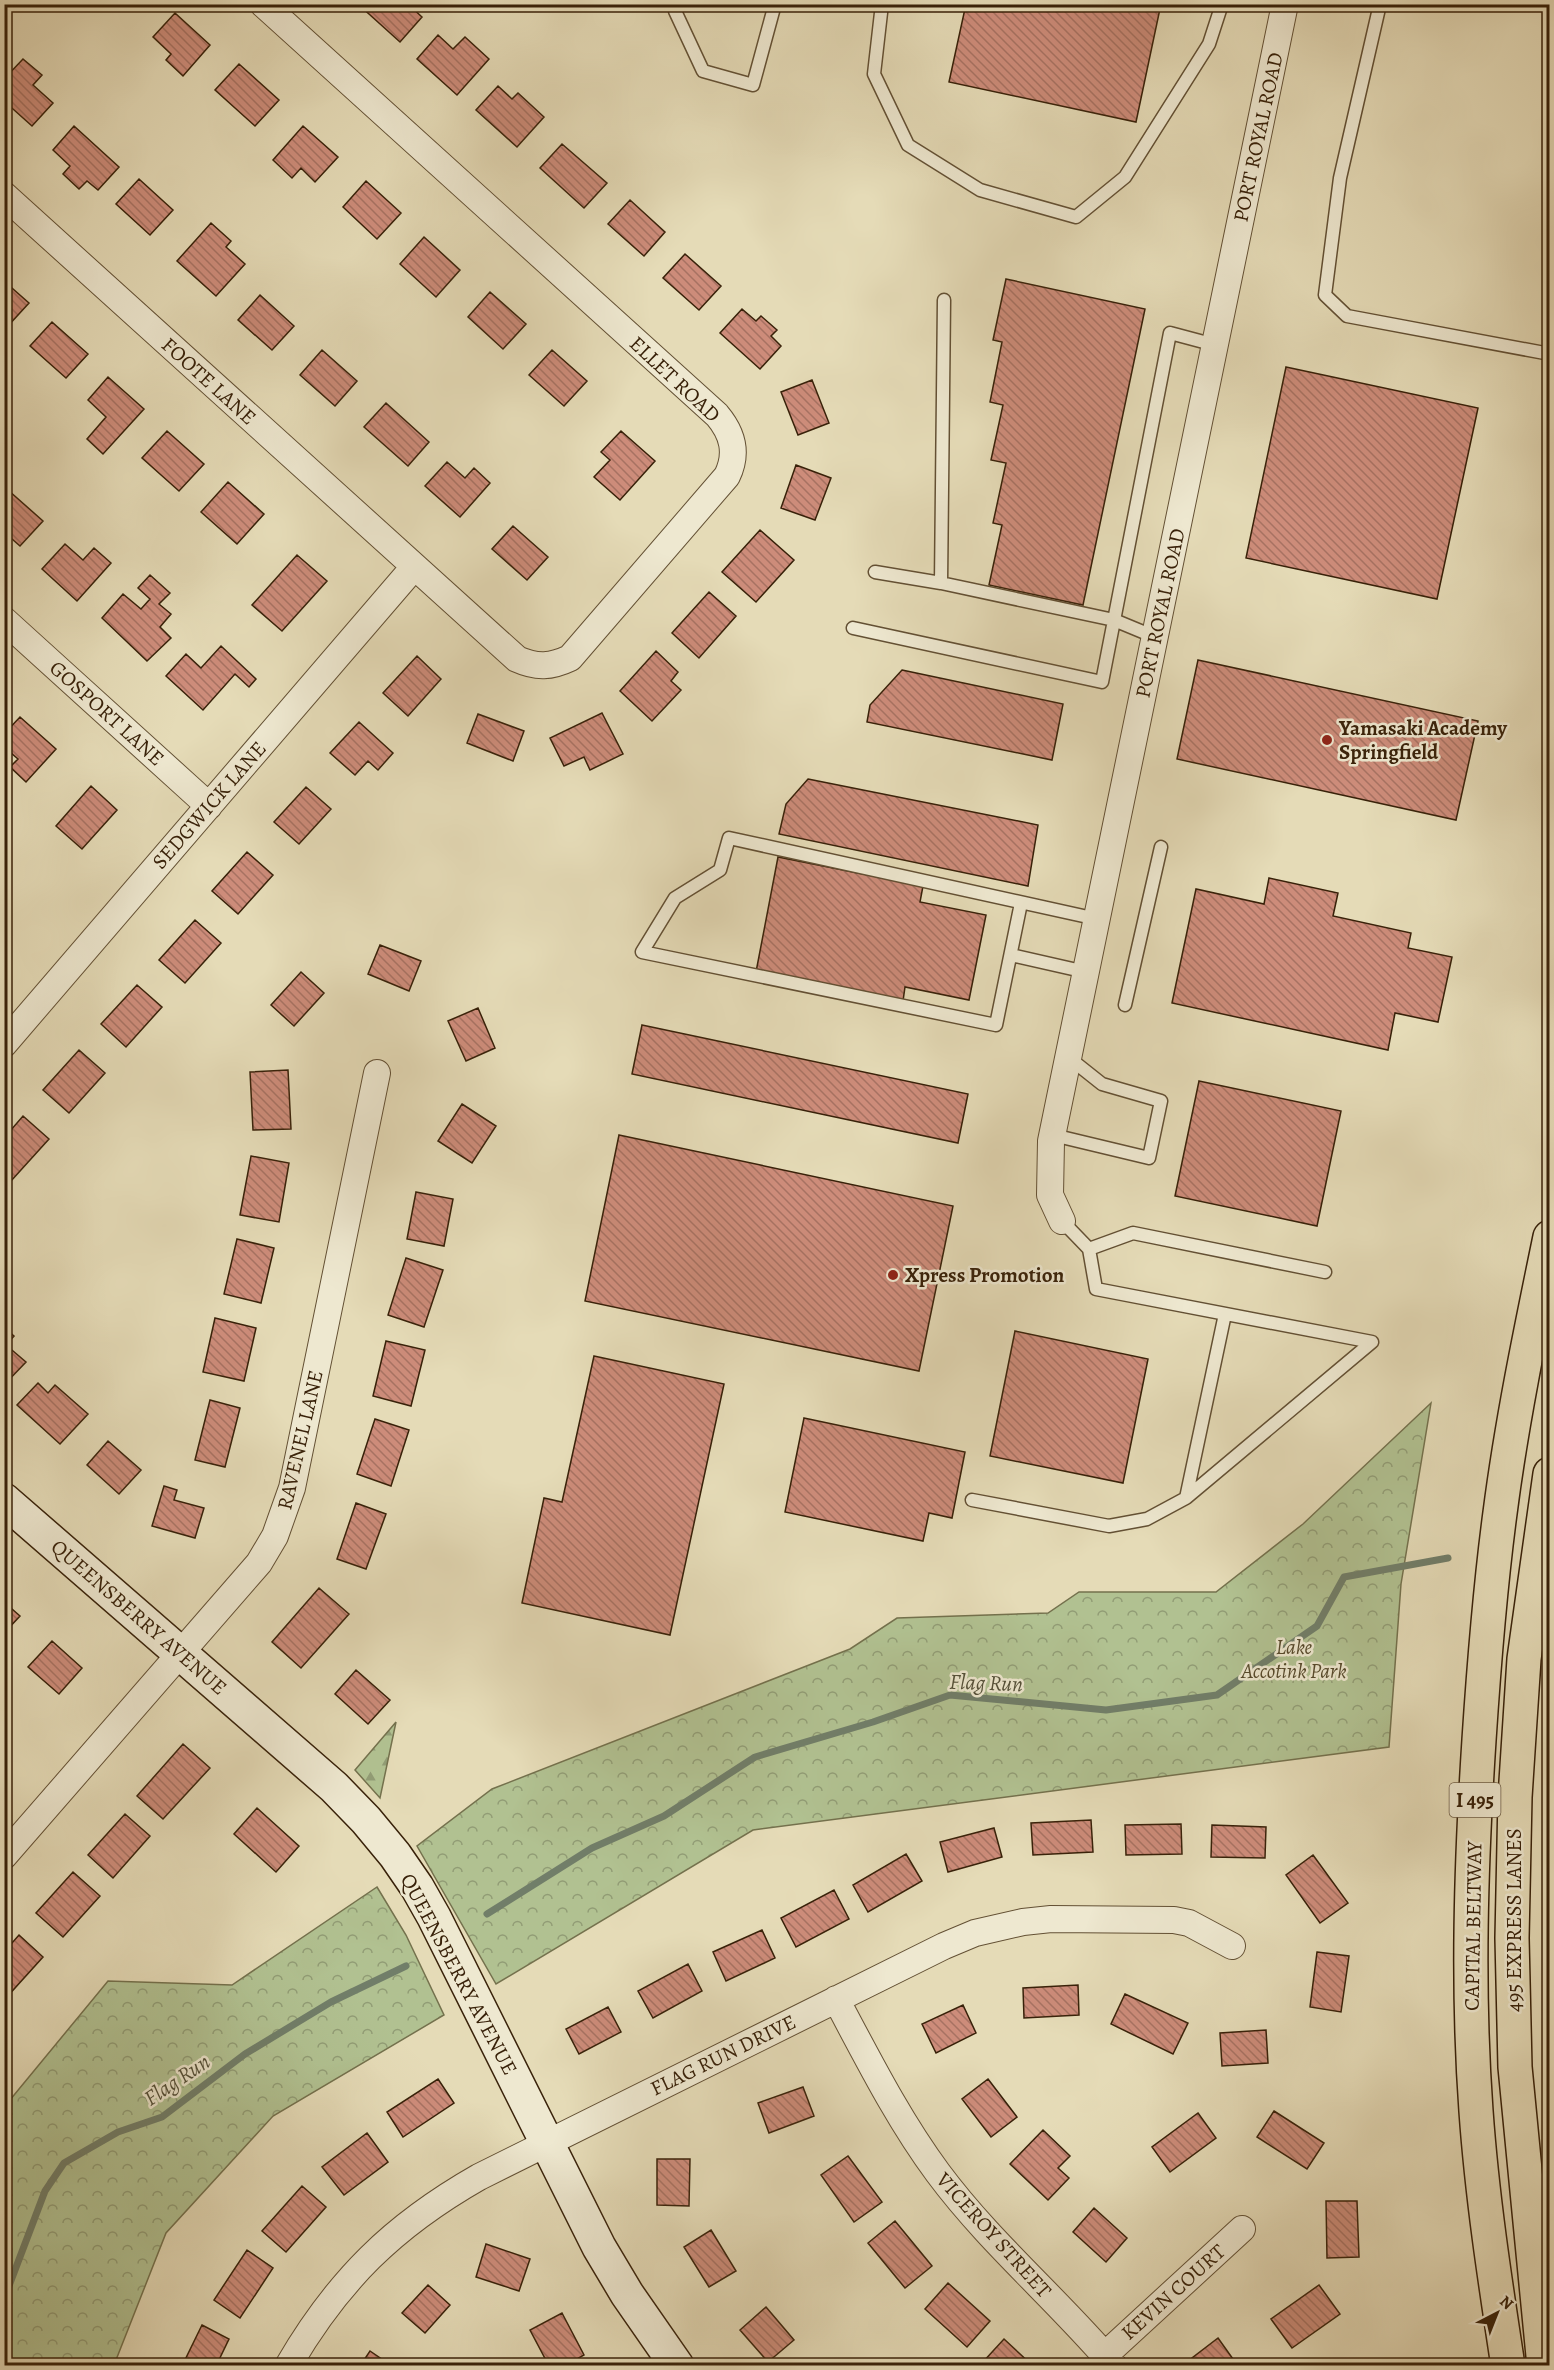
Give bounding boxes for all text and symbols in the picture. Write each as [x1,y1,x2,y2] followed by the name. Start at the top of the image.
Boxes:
[1226,50,1290,224] street label: PORT ROYAL ROAD
[623,330,727,428] street label: ELLET ROAD
[156,331,262,431] street label: FOOTE LANE
[1128,526,1192,700] street label: PORT ROYAL ROAD
[44,654,170,772] street label: GOSPORT LANE
[1338,714,1508,766] place label: Yamasaki Academy Springfield
[1320,733,1334,747] marker: Yamasaki Academy Springfield
[146,735,272,875] street label: SEDGWICK LANE
[905,1261,1065,1289] place label: Xpress Promotion
[886,1268,900,1282] marker: Xpress Promotion
[270,1367,330,1513] street label: RAVENEL LANE
[45,1533,233,1701] street label: QUEENSBERRY AVENUE
[1241,1633,1346,1685] park label: Lake Accotink Park
[949,1667,1023,1699] water label: Flag Run
[1450,1783,1500,1817] road number: I 495
[1500,1828,1528,2012] street label: 495 EXPRESS LANES
[1458,1840,1488,2011] street label: CAPITAL BELTWAY
[394,1868,524,2080] street label: QUEENSBERRY AVENUE
[646,2008,800,2102] street label: FLAG RUN DRIVE
[138,2047,216,2113] water label: Flag Run
[929,2165,1058,2304] street label: VICEROY STREET
[1115,2237,1232,2346] street label: KEVIN COURT
[1467,2283,1527,2343] north arrow
[1495,2291,1518,2315] text: N

